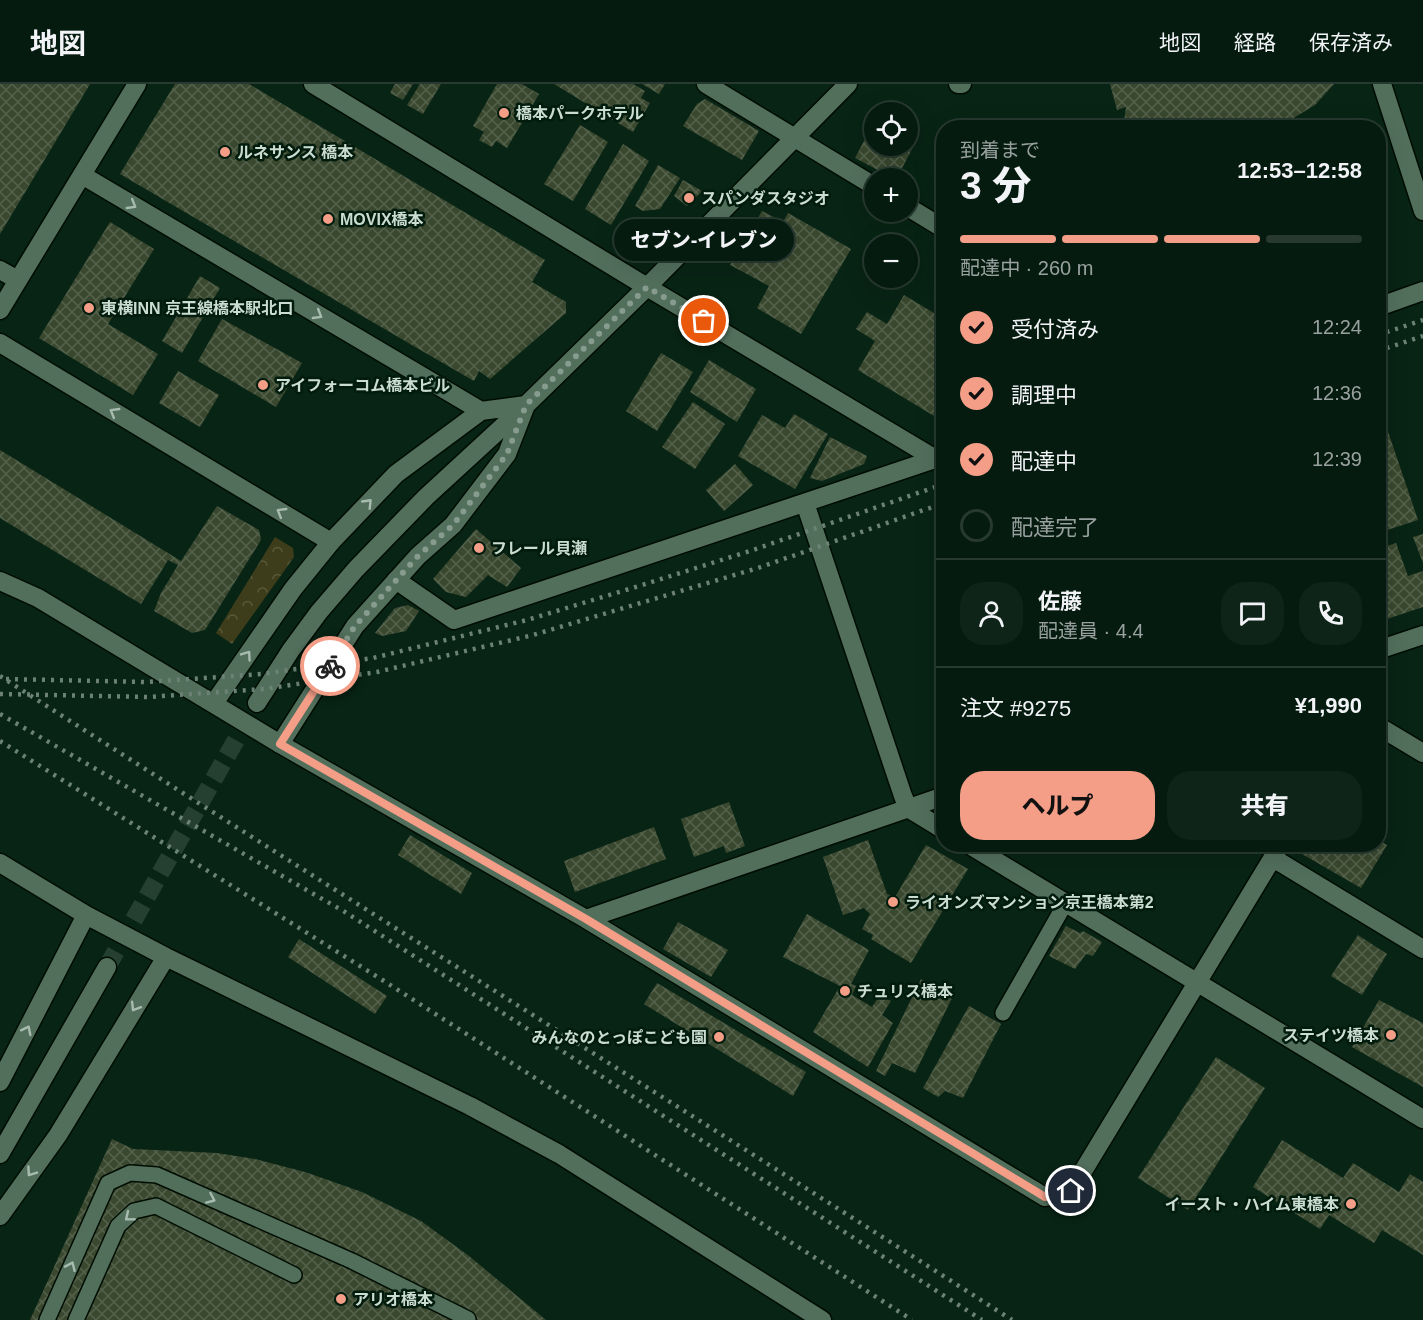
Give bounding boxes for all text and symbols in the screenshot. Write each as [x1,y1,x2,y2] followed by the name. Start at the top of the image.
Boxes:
[30,28,86,59] text: 地図
[1159,31,1201,54] text: 地図
[1234,31,1276,54] text: 経路
[1309,31,1393,54] text: 保存済み
[864,102,918,288] map controls
[864,102,918,156] button: locate
[516,105,644,122] place label: 橋本パークホテル
[497,106,511,120] marker: 橋本パークホテル
[960,139,1040,161] text: 到着まで
[237,144,353,161] place label: ルネサンス 橋本
[218,145,232,159] marker: ルネサンス 橋本
[1237,158,1362,183] text: 12:53–12:58
[960,164,1032,207] text: 3 分
[864,168,918,222] button: +
[701,190,830,207] place label: スパンダスタジオ
[682,191,696,205] marker: スパンダスタジオ
[126,197,136,209] one-way arrow
[340,211,424,228] place label: MOVIX橋本
[321,212,335,226] marker: MOVIX橋本
[614,219,794,261] callout: セブン-イレブン
[631,229,777,251] text: セブン-イレブン
[864,234,918,288] button: −
[960,257,1093,279] text: 配達中 · 260 m
[678,295,729,346] pin
[101,299,293,317] place label: 東横INN 京王線橋本駅北口
[82,301,96,315] marker: 東横INN 京王線橋本駅北口
[687,304,720,337] icon: bag
[312,307,322,319] one-way arrow
[960,311,993,344] icon: check
[1312,316,1362,338] text: 12:24
[1011,317,1099,342] text: 受付済み
[275,377,450,394] place label: アイフォーコム橋本ビル
[960,377,993,410] icon: check
[256,378,270,392] marker: アイフォーコム橋本ビル
[1312,382,1362,404] text: 12:36
[1011,383,1077,408] text: 調理中
[110,407,120,419] one-way arrow
[960,443,993,476] icon: check
[1312,448,1362,470] text: 12:39
[1011,449,1077,474] text: 配達中
[361,499,372,510] one-way arrow
[277,508,287,519] one-way arrow
[1011,515,1099,540] text: 配達完了
[491,540,587,557] place label: フレール貝瀬
[472,541,486,555] marker: フレール貝瀬
[960,582,1023,645] button: person
[1221,582,1284,645] button: chat
[1299,582,1362,645] button: phone
[1038,589,1082,614] text: 佐藤
[1038,620,1144,642] text: 配達員 · 4.4
[300,636,360,696] courier
[314,650,347,683] icon: bike
[240,651,251,662] one-way arrow
[1295,693,1362,718] text: ¥1,990
[960,696,1071,721] text: 注文 #9275
[960,771,1155,840] button: ヘルプ
[1167,771,1362,840] button: 共有
[905,894,1154,911] place label: ライオンズマンション京王橋本第2
[886,895,900,909] marker: ライオンズマンション京王橋本第2
[857,983,953,1000] place label: チュリス橋本
[838,984,852,998] marker: チュリス橋本
[131,1001,143,1011] one-way arrow
[19,1025,31,1036] one-way arrow
[1283,1027,1379,1044] place label: ステイツ橋本
[1384,1028,1398,1042] marker: ステイツ橋本
[531,1029,707,1046] place label: みんなのとっぽこども園
[712,1030,726,1044] marker: みんなのとっぽこども園
[28,1165,39,1176] one-way arrow
[1045,1165,1096,1216] pin
[1054,1174,1087,1207] icon: home
[204,1191,215,1203] one-way arrow
[1164,1196,1339,1213] place label: イースト・ハイム東橋本
[1344,1197,1358,1211] marker: イースト・ハイム東橋本
[125,1209,136,1220] one-way arrow
[64,1262,76,1273] one-way arrow
[353,1291,433,1308] place label: アリオ橋本
[334,1292,348,1306] marker: アリオ橋本

